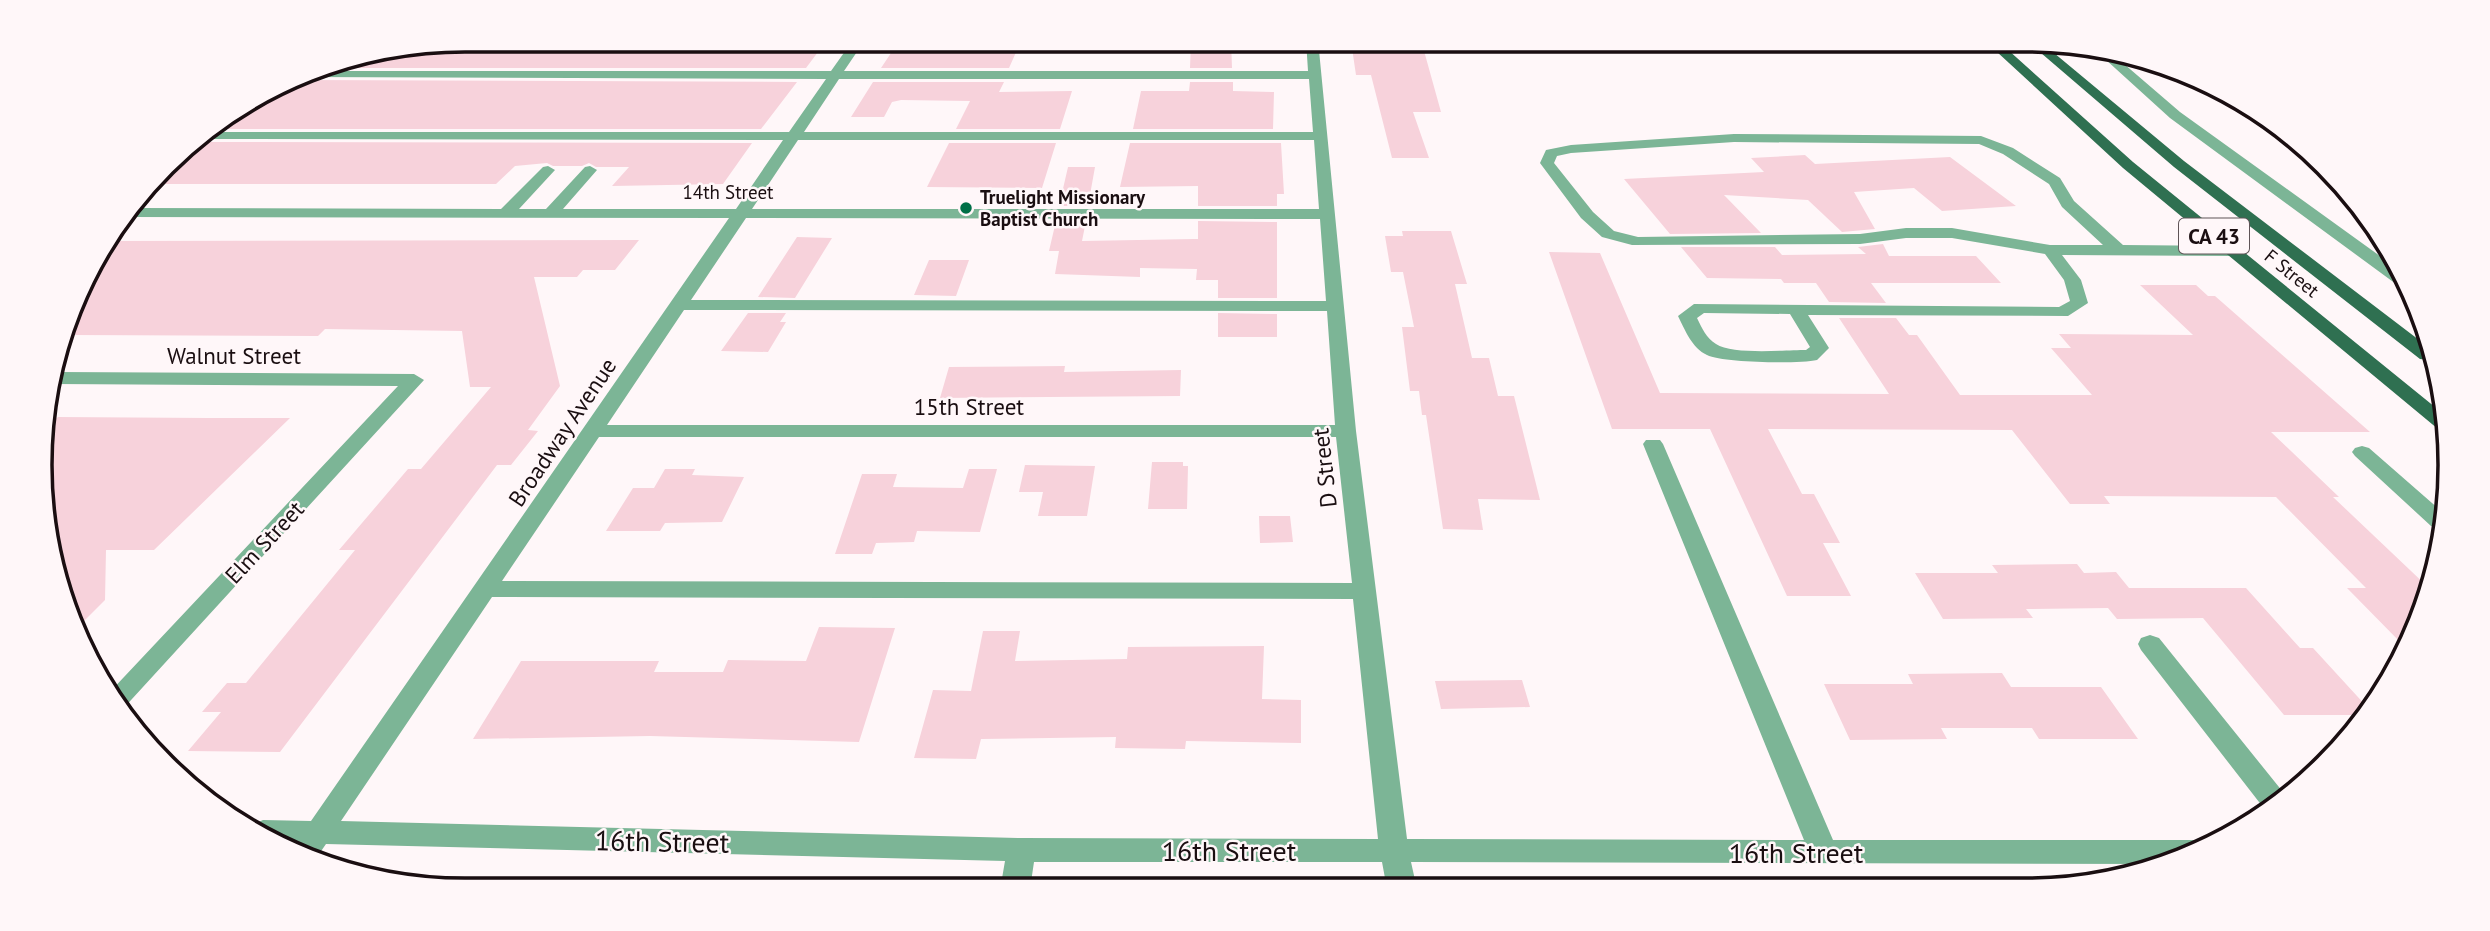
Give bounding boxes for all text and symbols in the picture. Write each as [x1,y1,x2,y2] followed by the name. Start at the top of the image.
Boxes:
[682,180,774,204] street label: 14th Street
[980,185,1146,231] place label: Truelight Missionary Baptist Church
[958,200,974,216] marker: Truelight Missionary Baptist Church
[2179,218,2249,254] road number: CA 43
[2260,244,2325,303] street label: F Street
[167,341,301,370] street label: Walnut Street
[502,352,622,512] street label: Broadway Avenue
[914,392,1024,421] street label: 15th Street
[1305,427,1343,509] street label: D Street
[218,494,310,589] street label: Elm Street
[595,821,730,861] street label: 16th Street
[1162,832,1297,869] street label: 16th Street
[1729,834,1864,871] street label: 16th Street

